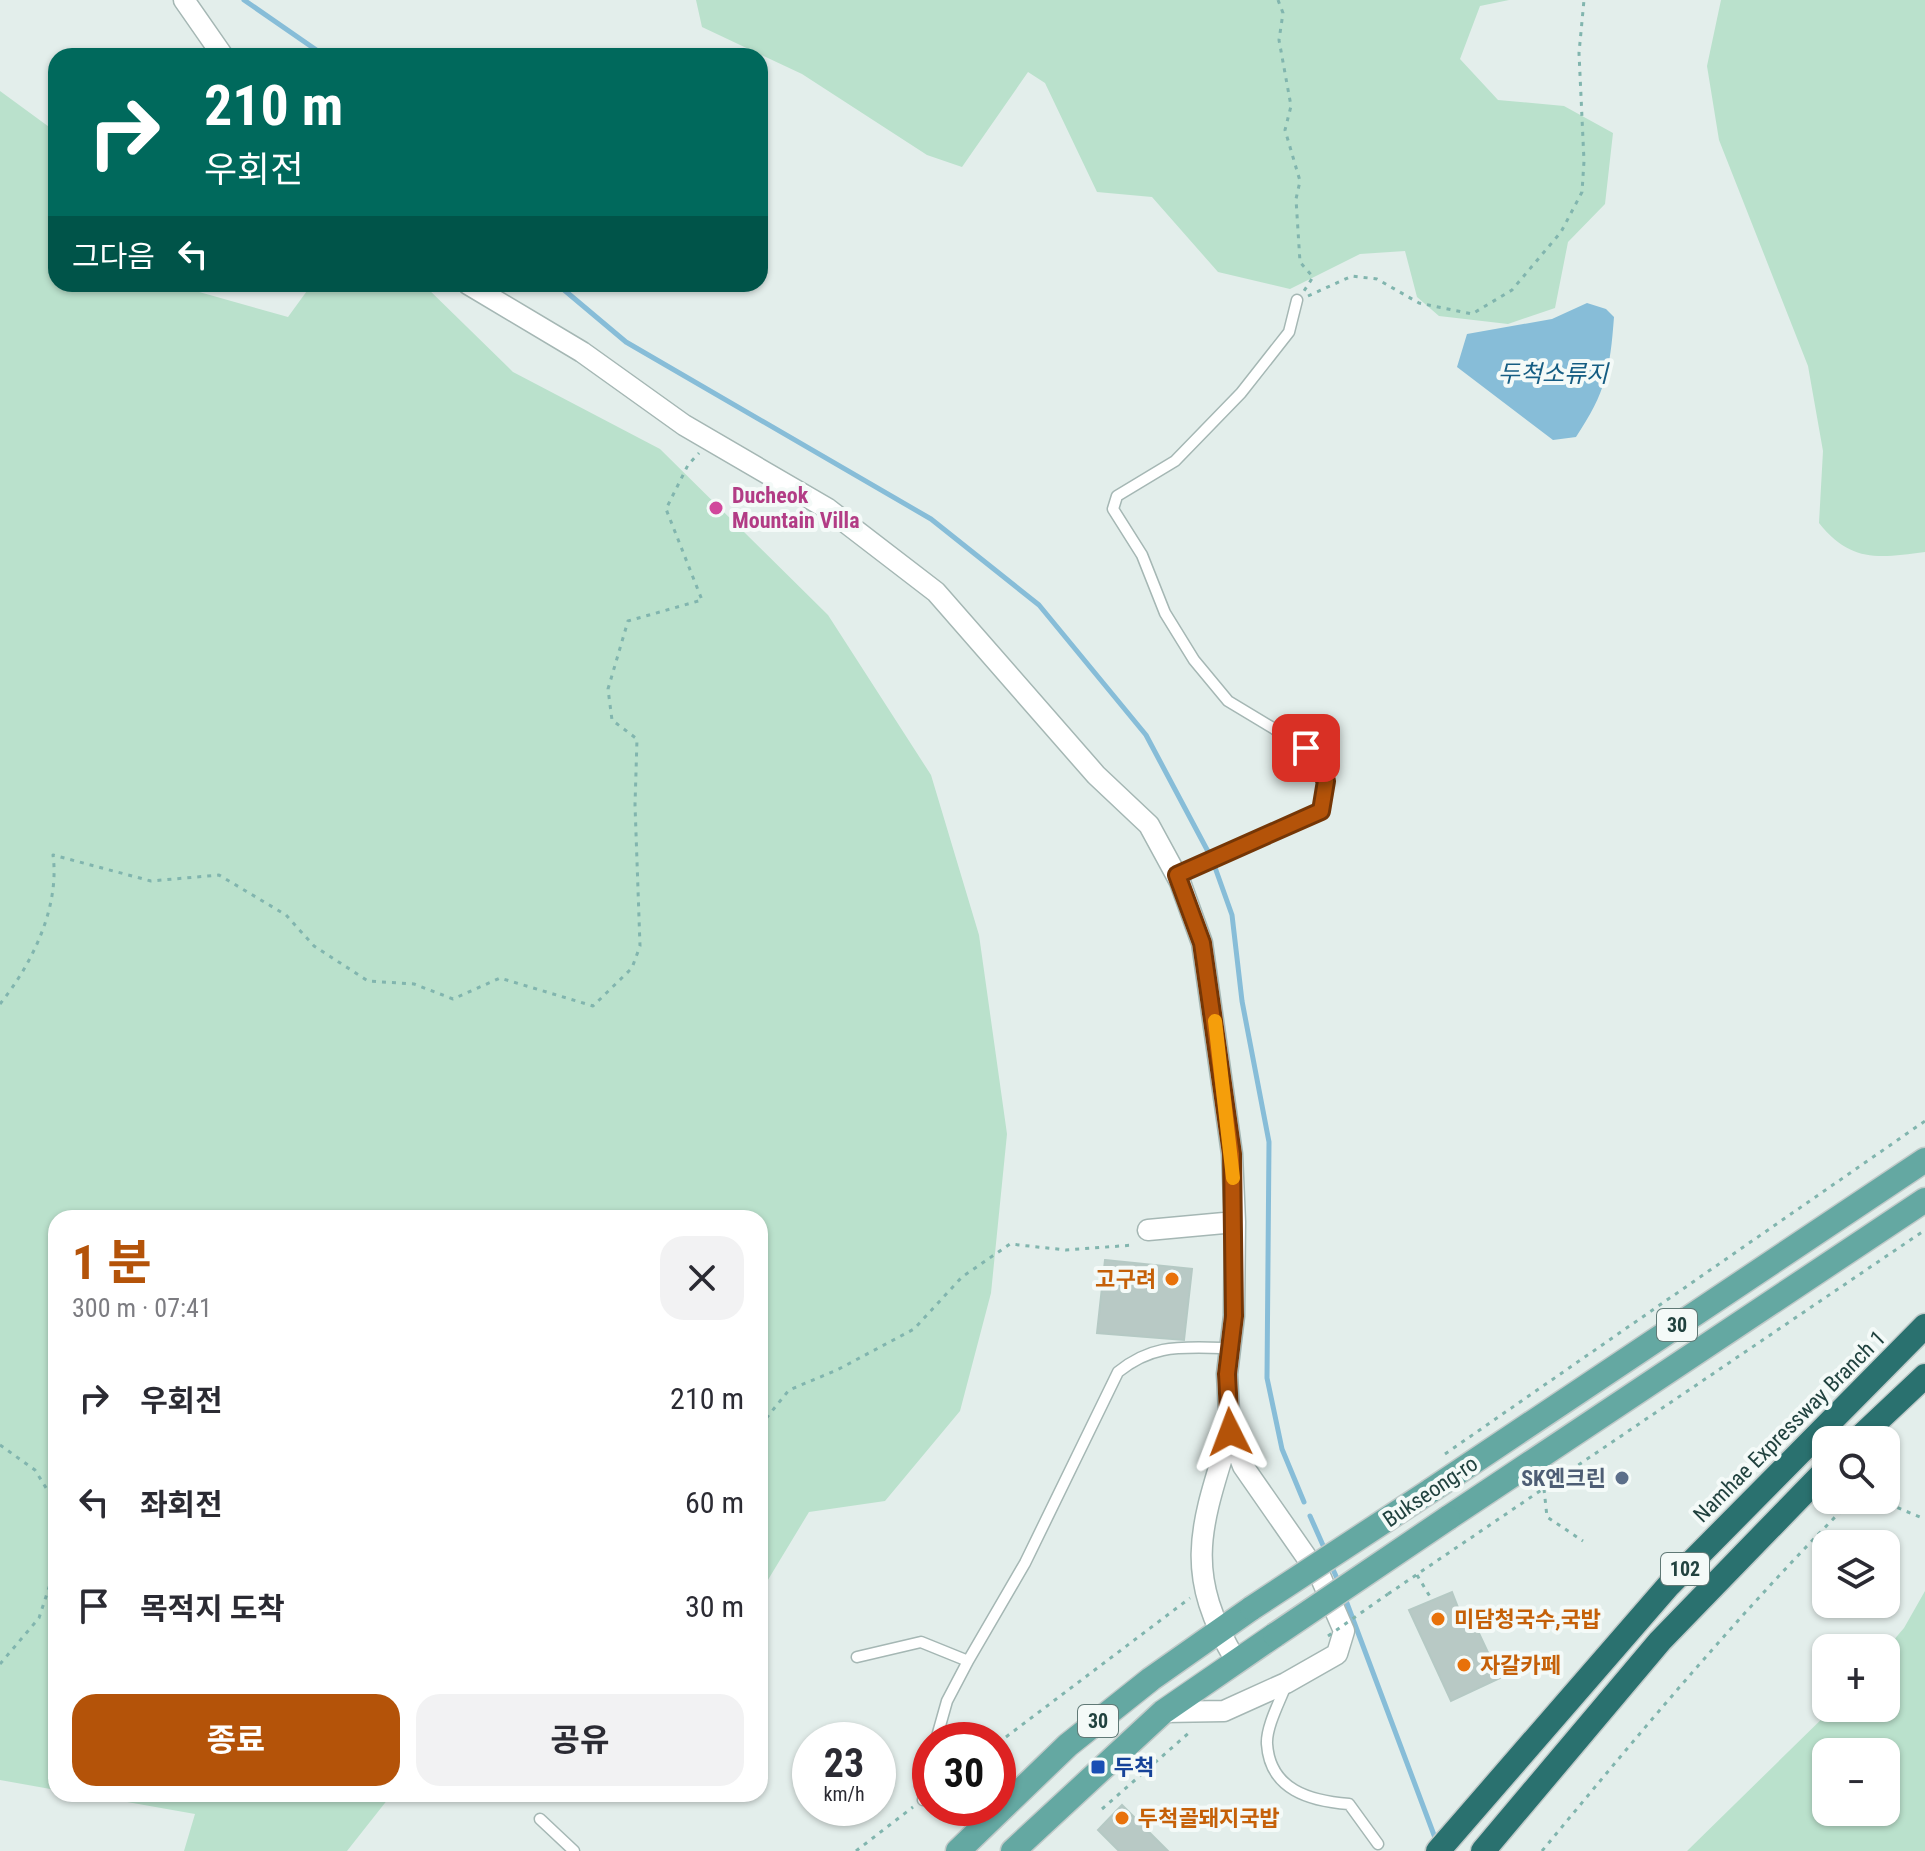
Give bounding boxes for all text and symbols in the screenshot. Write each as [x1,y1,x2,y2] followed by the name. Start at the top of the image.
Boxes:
[204,73,343,139] text: 210 m
[72,80,176,184] icon: right
[204,149,303,191] text: 우회전
[171,232,215,276] icon: left
[72,239,155,274] text: 그다음
[1498,360,1610,388] water label: 두척소류지
[732,483,860,533] place label: Ducheok Mountain Villa
[707,499,725,517] marker: Ducheok Mountain Villa
[1272,714,1340,782] pin
[1284,726,1328,770] icon: arrive
[72,1234,151,1291] text: 1 분
[660,1236,744,1320] button: close
[1095,1267,1156,1292] place label: 고구려
[1163,1270,1181,1288] marker: 고구려
[72,1293,212,1323] text: 300 m · 07:41
[1657,1309,1697,1341] road number: 30
[1688,1325,1890,1527] street label: Namhae Expressway Branch 1
[72,1376,116,1420] icon: right
[670,1381,744,1416] text: 210 m
[140,1383,223,1418] text: 우회전
[1188,1390,1272,1474] position arrow
[1812,1426,1900,1826] map controls
[1812,1426,1900,1514] button: search
[1378,1451,1482,1532] street label: Bukseong-ro
[1521,1466,1606,1491] place label: SK엔크린
[1613,1469,1631,1487] marker: SK엔크린
[72,1480,116,1524] icon: left
[685,1485,744,1520] text: 60 m
[140,1487,223,1522] text: 좌회전
[1812,1530,1900,1618] button: layers
[1661,1553,1709,1585] road number: 102
[72,1584,116,1628] icon: arrive
[685,1589,744,1624] text: 30 m
[140,1591,285,1626] text: 목적지 도착
[1454,1607,1601,1632] place label: 미담청국수,국밥
[1429,1610,1447,1628] marker: 미담청국수,국밥
[1812,1634,1900,1722] button: +
[1480,1653,1561,1678] place label: 자갈카페
[1455,1656,1473,1674] marker: 자갈카페
[72,1694,400,1786] button: 종료
[416,1694,744,1786] button: 공유
[1078,1705,1118,1737] road number: 30
[912,1722,1016,1826] speed limit sign: 30
[1812,1738,1900,1826] button: −
[824,1740,864,1787] text: 23
[1114,1755,1154,1780] place label: 두척
[1089,1758,1107,1776] marker: 두척
[823,1782,865,1806] text: km/h
[1138,1806,1280,1831] place label: 두척골돼지국밥
[1113,1809,1131,1827] marker: 두척골돼지국밥

